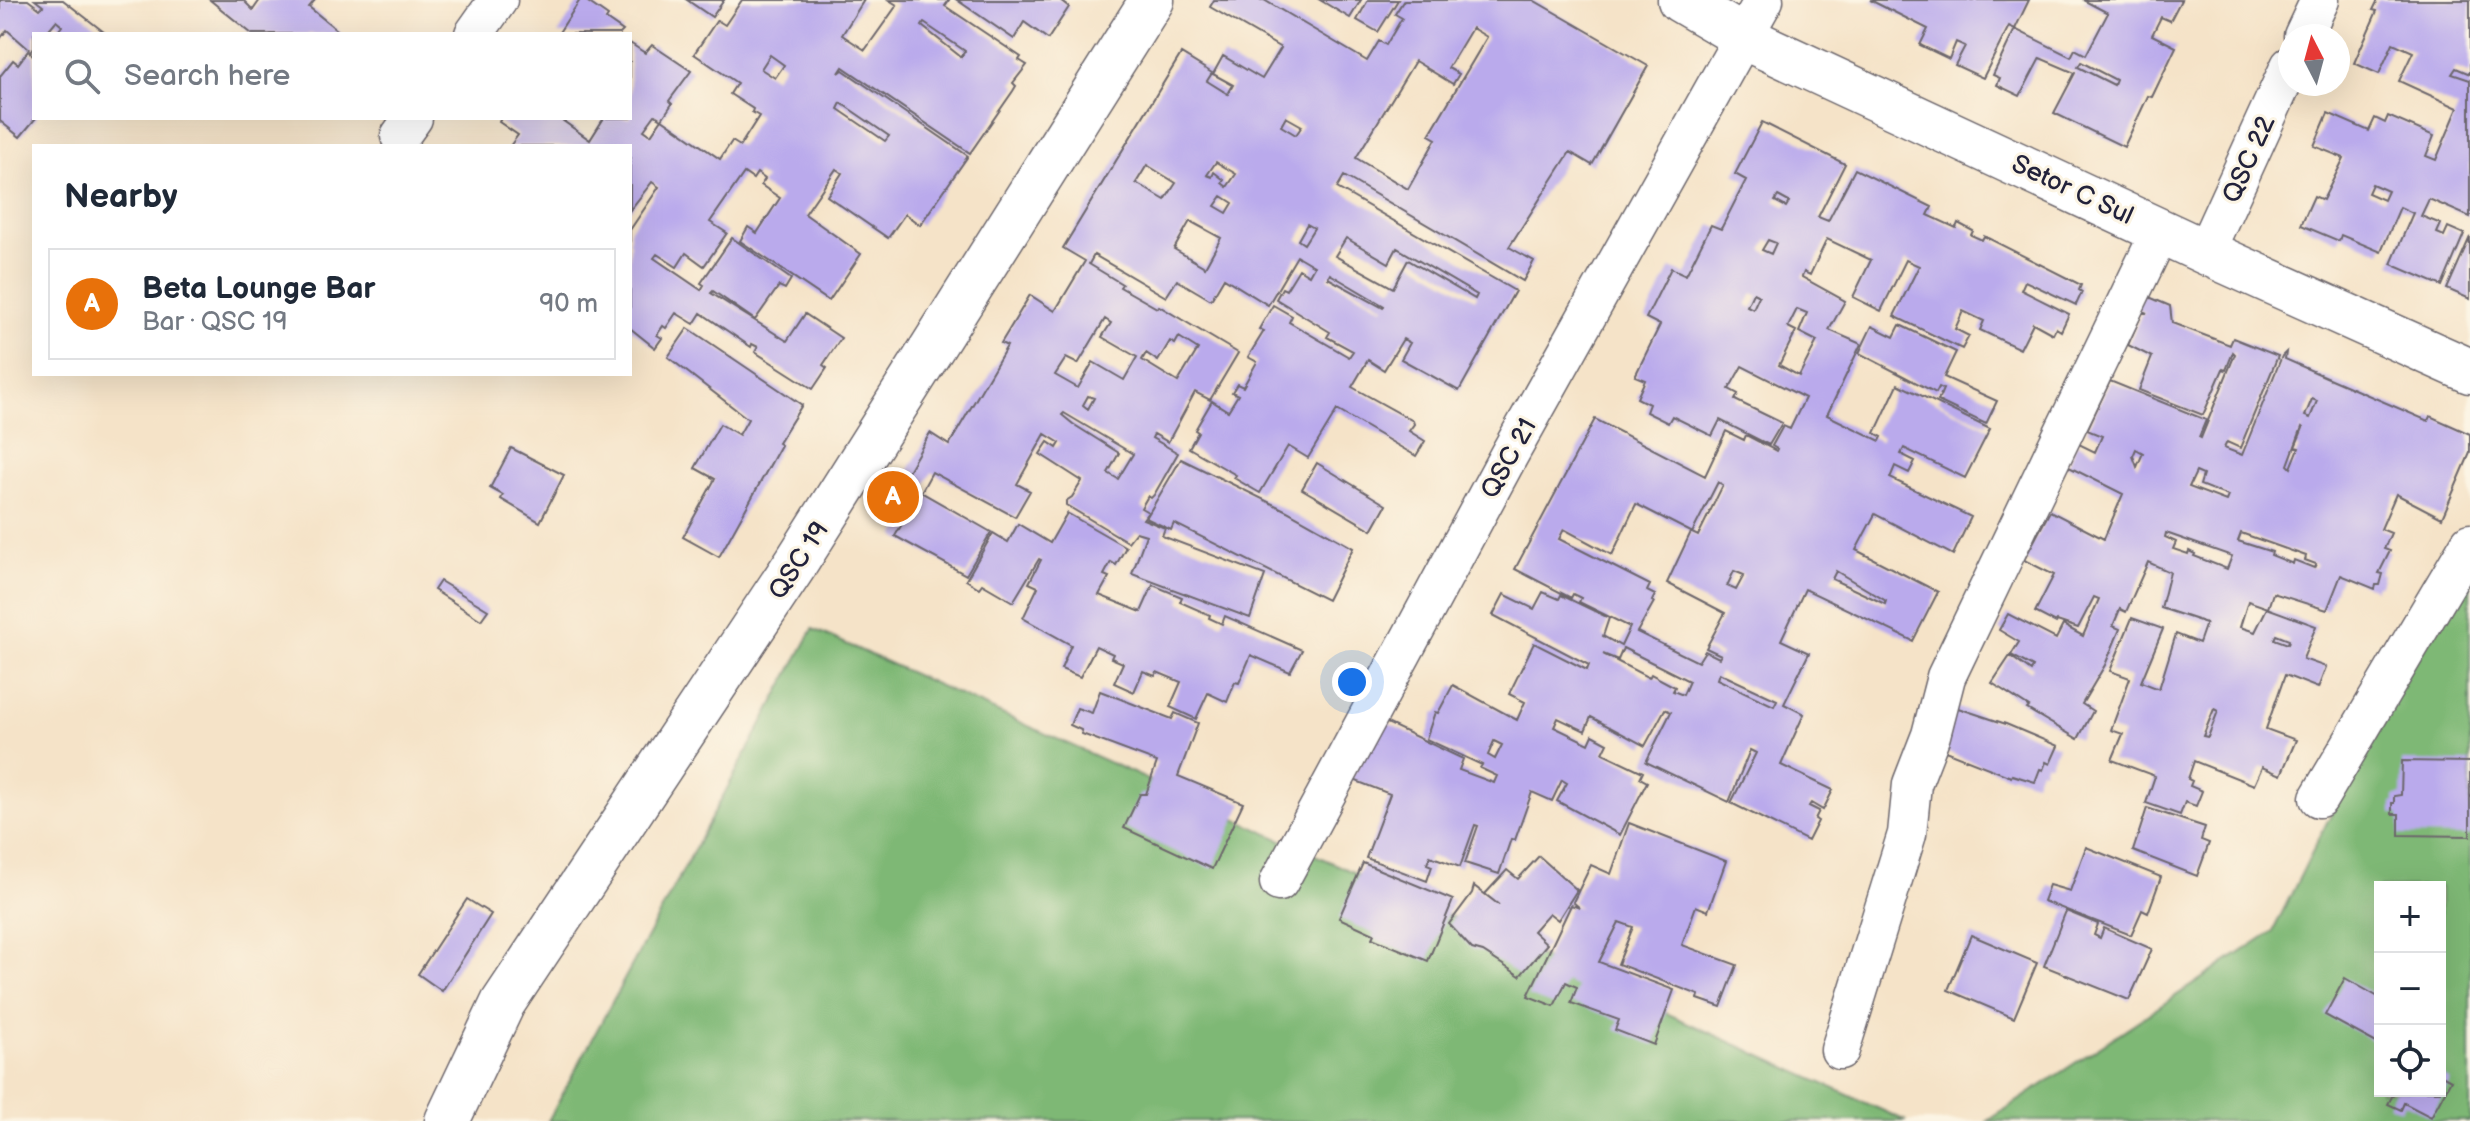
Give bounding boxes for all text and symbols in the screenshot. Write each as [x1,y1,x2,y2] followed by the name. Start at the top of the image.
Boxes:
[2278,24,2350,96] north arrow
[32,32,632,120] search box
[60,54,104,98] icon: search
[124,58,290,94] text: Search here
[2216,111,2283,208] street label: QSC 22
[2007,149,2138,232] street label: Setor C Sul
[64,176,178,217] text: Nearby
[142,271,375,307] text: Beta Lounge Bar
[84,289,100,320] text: A
[539,289,598,320] text: 90 m
[142,307,287,338] text: Bar · QSC 19
[1475,413,1544,504] street label: QSC 21
[867,467,919,527] pin: A
[763,516,836,606] street label: QSC 19
[1332,662,1372,702] your location
[2374,881,2446,1097] map controls
[2374,881,2446,953] button: +
[2374,953,2446,1025] button: −
[2374,1025,2446,1097] button: locate

